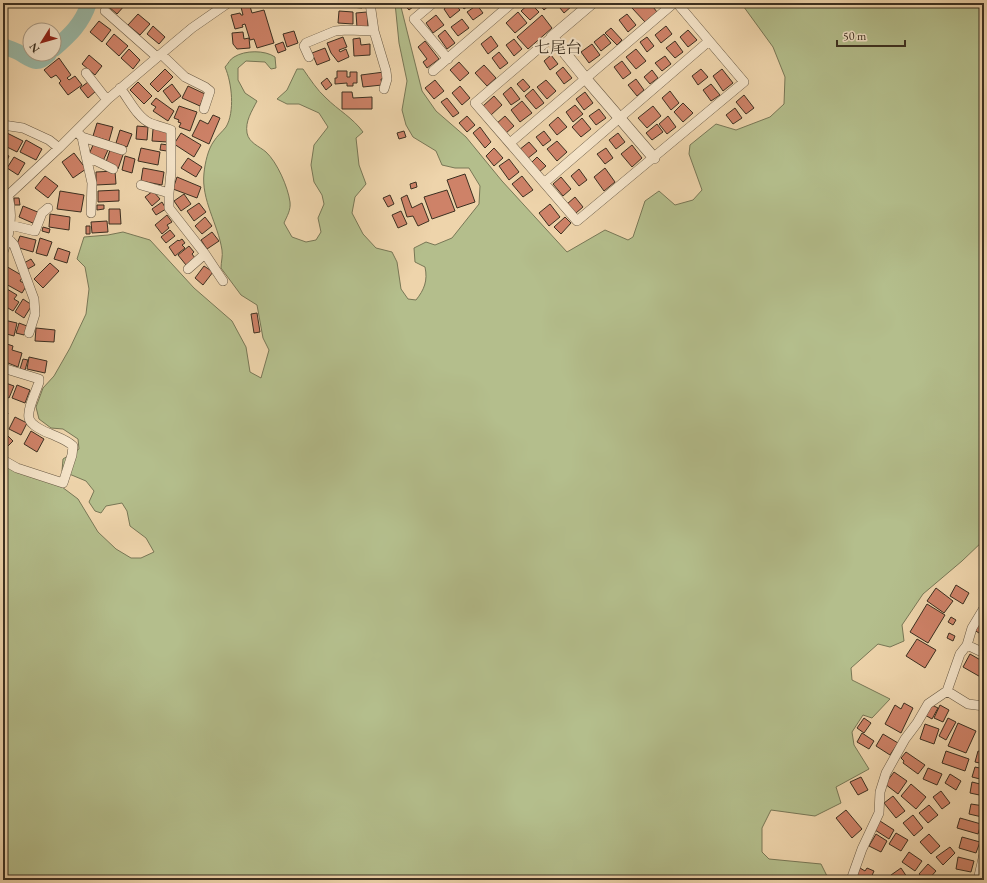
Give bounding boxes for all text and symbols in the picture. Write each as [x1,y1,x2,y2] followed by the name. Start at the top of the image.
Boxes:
[22,22,62,62] north arrow
[837,22,905,48] scale bar
[843,28,867,44] text: 50 m
[534,37,582,58] district label: 七尾台
[26,40,42,56] text: N

